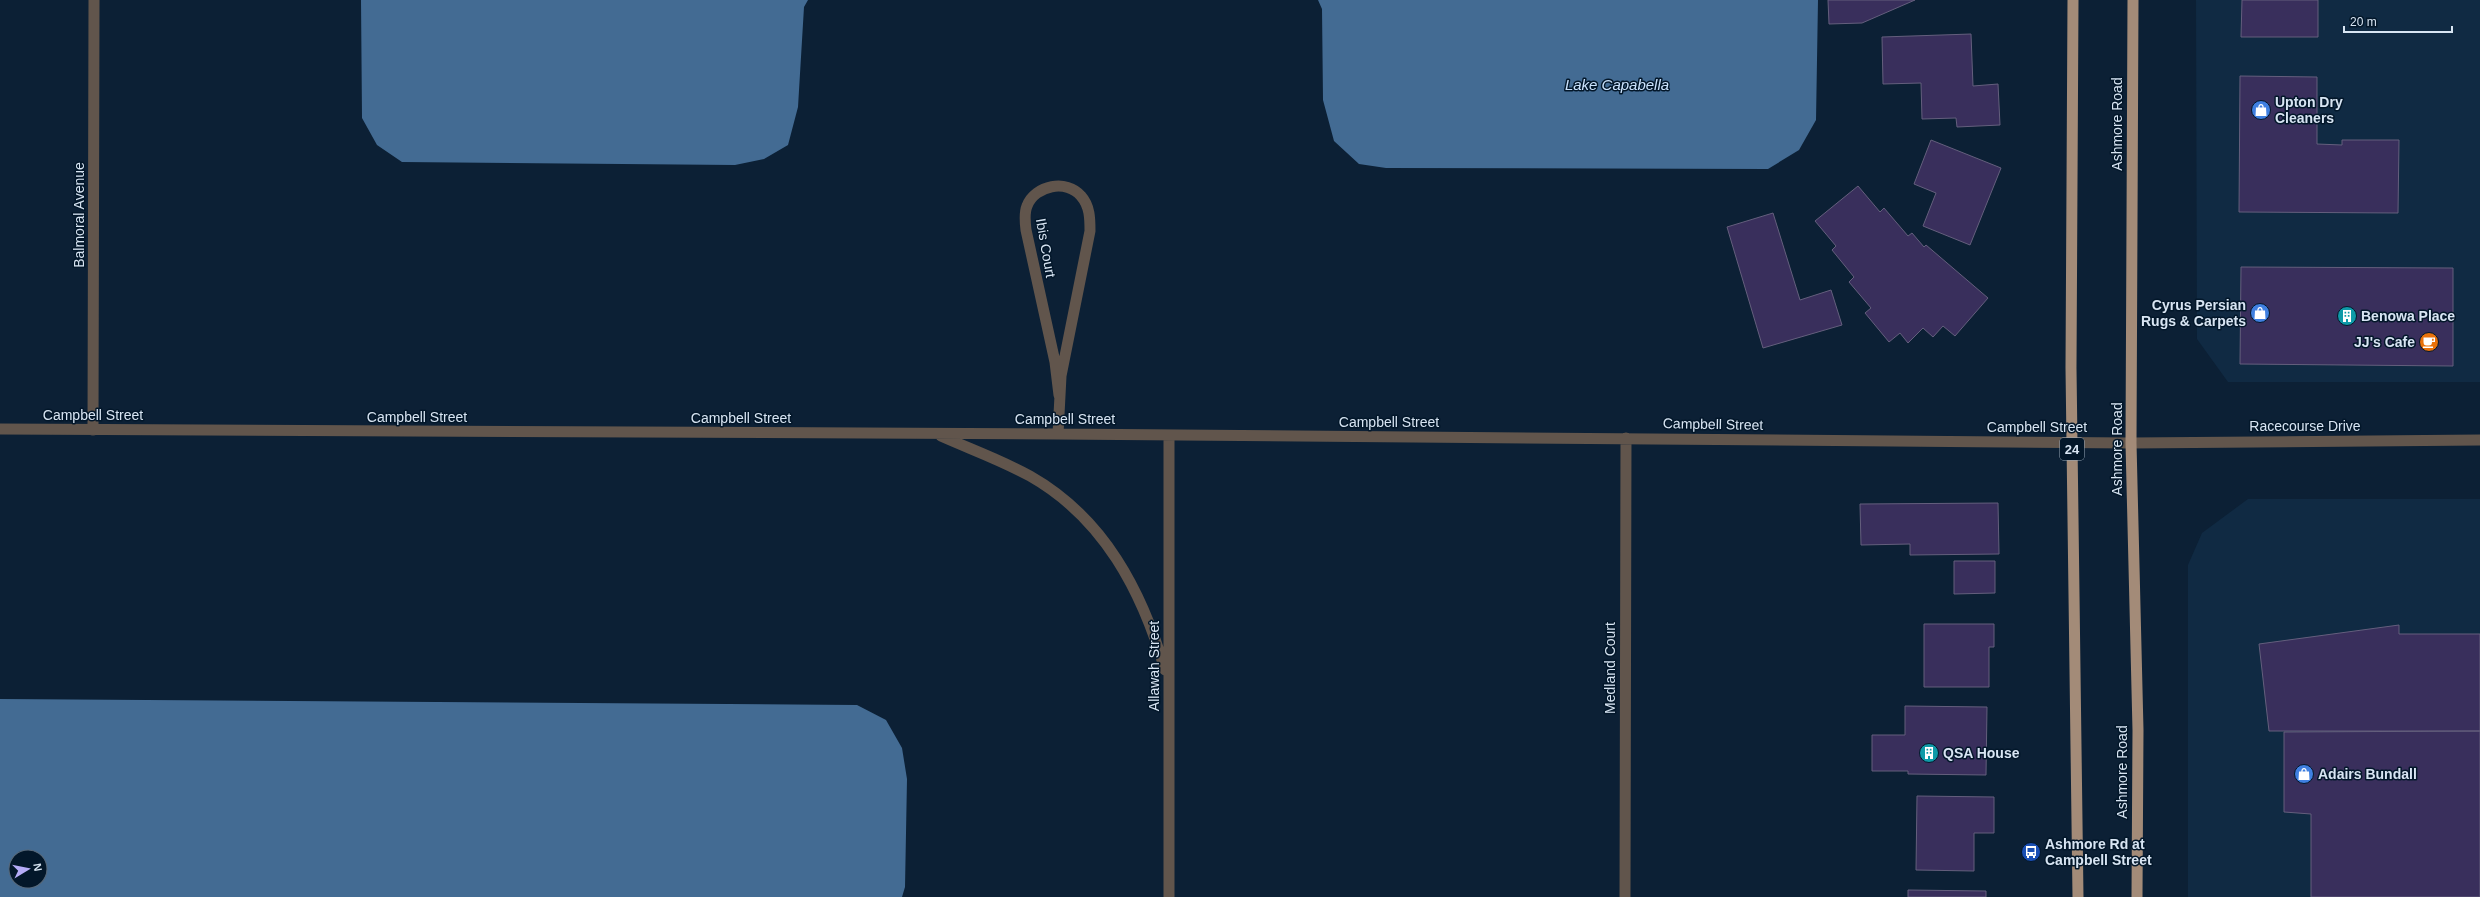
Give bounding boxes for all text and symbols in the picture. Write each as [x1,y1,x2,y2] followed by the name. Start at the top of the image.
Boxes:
[2344,8,2452,34] scale bar
[2350,15,2377,29] text: 20 m
[1565,76,1669,93] water label: Lake Capabella
[2109,77,2125,171] street label: Ashmore Road
[2275,94,2343,126] place label: Upton Dry Cleaners
[2250,99,2272,121] shop icon: Upton Dry Cleaners
[71,162,87,268] street label: Balmoral Avenue
[1033,217,1059,279] street label: Ibis Court
[2141,297,2246,329] place label: Cyrus Persian Rugs & Carpets
[2249,302,2271,324] shop icon: Cyrus Persian Rugs & Carpets
[2336,305,2358,327] building icon: Benowa Place
[2361,308,2455,324] place label: Benowa Place
[2418,331,2440,353] cafe icon: JJ's Cafe
[2354,334,2415,350] place label: JJ's Cafe
[2109,402,2125,496] street label: Ashmore Road
[43,407,143,423] street label: Campbell Street
[367,409,467,425] street label: Campbell Street
[691,410,791,426] street label: Campbell Street
[1015,411,1115,427] street label: Campbell Street
[1339,414,1439,430] street label: Campbell Street
[1663,415,1763,433] street label: Campbell Street
[2249,418,2361,434] street label: Racecourse Drive
[1987,419,2087,435] street label: Campbell Street
[2060,438,2084,460] road number: 24
[1146,621,1162,711] street label: Allawah Street
[1602,622,1618,714] street label: Medland Court
[2114,725,2130,819] street label: Ashmore Road
[1918,742,1940,764] building icon: QSA House
[1943,745,2020,761] place label: QSA House
[2293,763,2315,785] shop icon: Adairs Bundall
[2318,766,2417,782] place label: Adairs Bundall
[2045,836,2152,868] place label: Ashmore Rd at Campbell Street
[2020,841,2042,863] bus stop icon: Ashmore Rd at Campbell Street
[8,849,48,889] north arrow
[31,862,44,872] text: N

